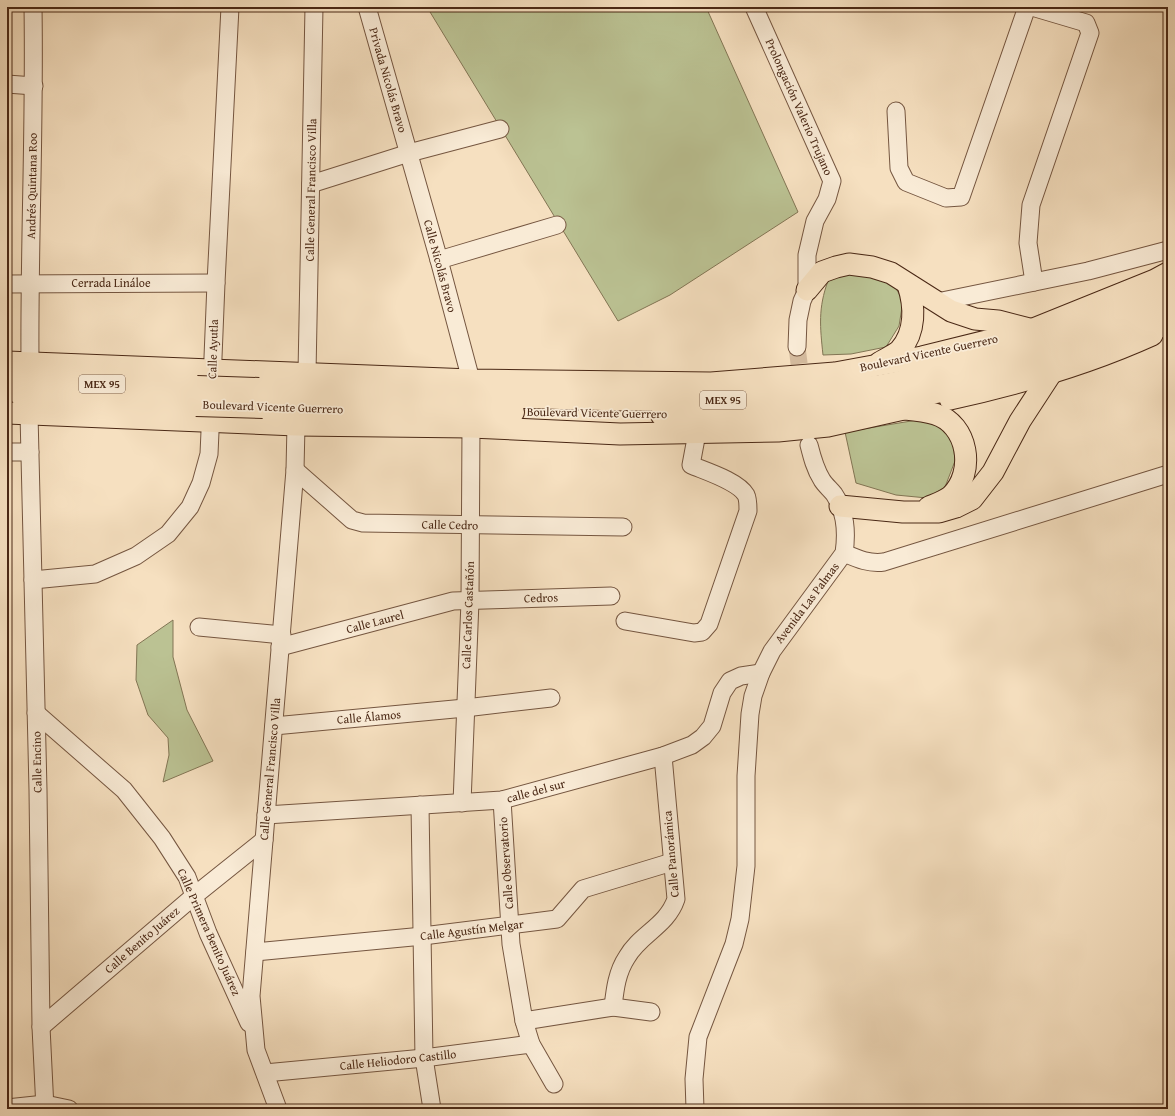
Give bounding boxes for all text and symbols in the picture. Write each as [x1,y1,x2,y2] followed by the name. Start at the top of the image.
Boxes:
[365,25,412,135] street label: Privada Nicolás Bravo
[762,36,837,178] street label: Prolongación Valerio Trujano
[301,118,320,262] street label: Calle General Francisco Villa
[22,133,41,239] street label: Andrés Quintana Roo
[420,218,461,314] street label: Calle Nicolás Bravo
[71,274,151,291] street label: Cerrada Lináloe
[203,319,222,379] street label: Calle Ayutla
[858,330,999,375] street label: Boulevard Vicente Guerrero
[79,375,125,393] road number: MEX 95
[700,391,746,409] road number: MEX 95
[202,396,344,417] street label: Boulevard Vicente Guerrero
[527,403,667,422] street label: Boulevard Vicente Guerrero
[422,516,478,533] street label: Calle Cedro
[770,558,843,647] street label: Avenida Las Palmas
[457,561,478,669] street label: Calle Carlos Castañón
[524,588,559,607] street label: Cedros
[344,606,406,637] street label: Calle Laurel
[255,697,284,841] street label: Calle General Francisco Villa
[336,705,402,728] street label: Calle Álamos
[27,731,46,793] street label: Calle Encino
[505,774,567,807] street label: calle del sur
[658,810,683,898] street label: Calle Panorámica
[494,816,517,910] street label: Calle Observatorio
[174,865,245,998] street label: Calle Primera Benito Juárez
[100,902,183,977] street label: Calle Benito Juárez
[419,915,525,944] street label: Calle Agustín Melgar
[339,1045,457,1074] street label: Calle Heliodoro Castillo

